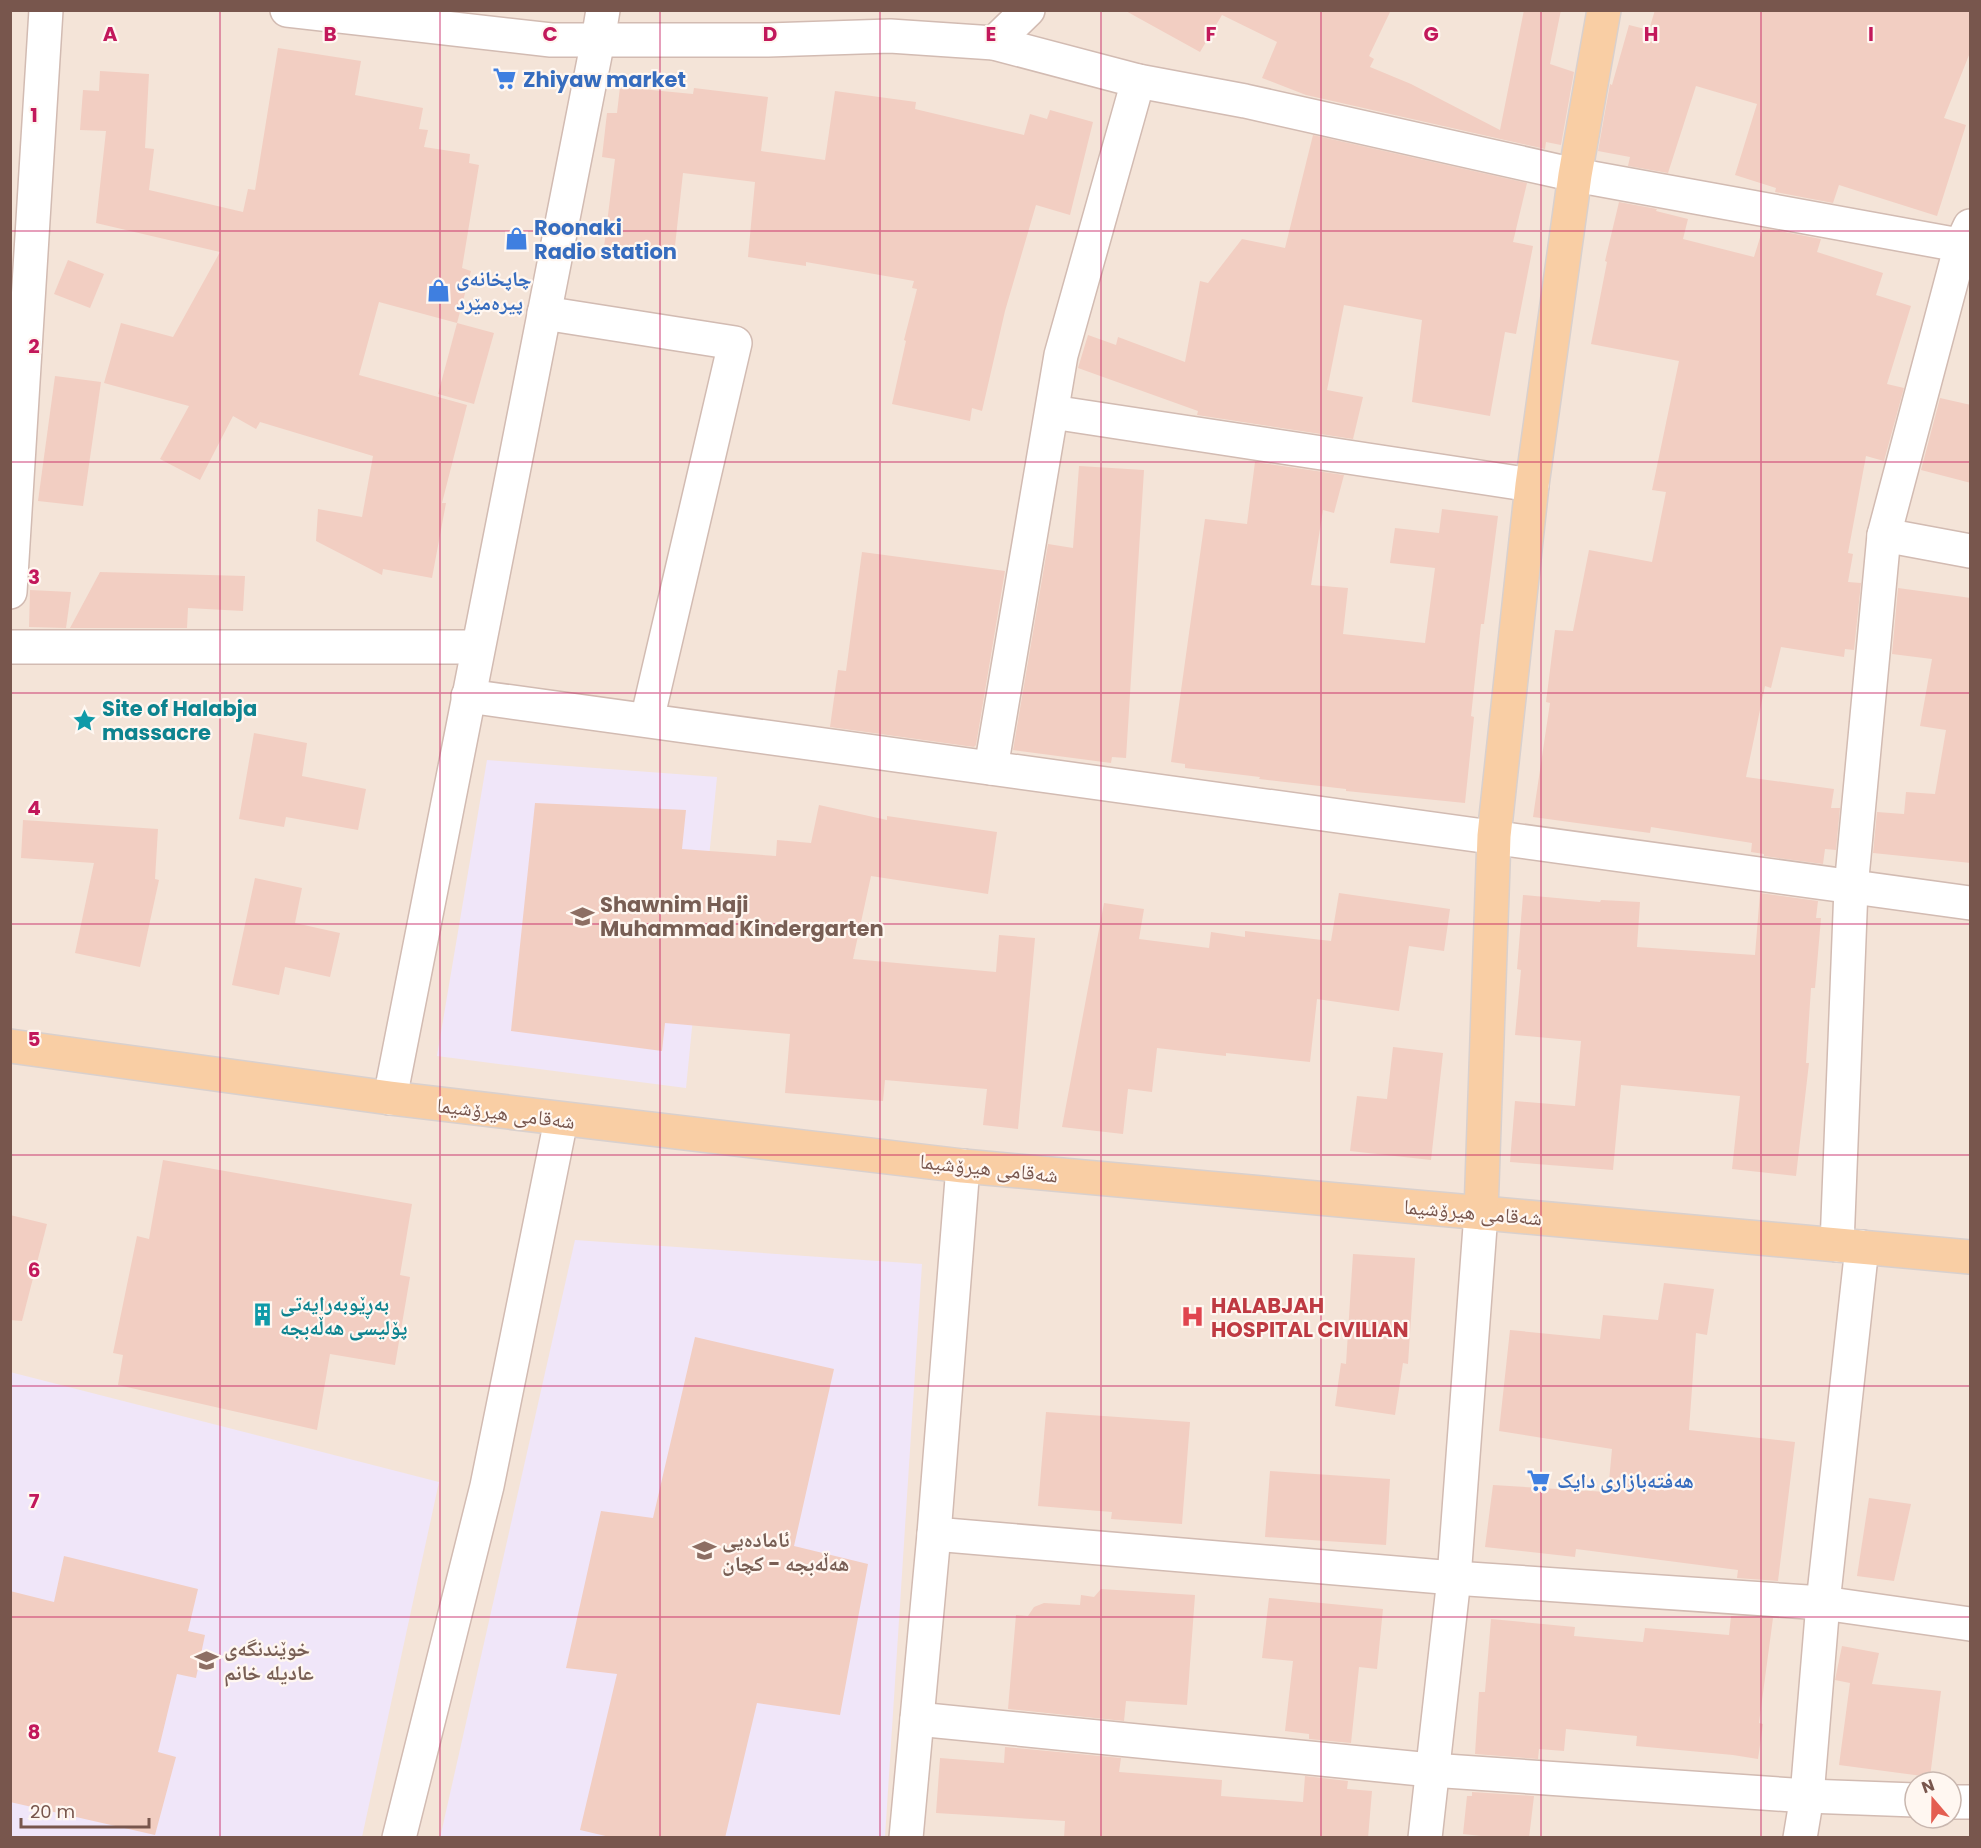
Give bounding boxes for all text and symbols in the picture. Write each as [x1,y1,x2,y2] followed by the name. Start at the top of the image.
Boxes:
[103,20,118,48] text: A
[323,20,337,48] text: B
[542,20,558,48] text: C
[763,20,777,48] text: D
[986,20,996,48] text: E
[1206,20,1217,48] text: F
[1423,20,1439,48] text: G
[1644,20,1658,48] text: H
[1868,20,1874,48] text: I
[523,65,686,94] place label: Zhiyaw market
[492,66,518,92] supermarket icon: Zhiyaw market
[30,101,38,129] text: 1
[534,213,677,266] place label: Roonaki Radio station
[503,226,529,252] shop icon: Roonaki Radio station
[456,264,532,317] place label: چاپخانەی پیرەمێرد
[425,277,451,303] shop icon: چاپخانەی پیرەمێرد
[28,332,40,360] text: 2
[28,563,40,591] text: 3
[102,694,257,747] place label: Site of Halabja massacre
[71,707,97,733] place icon: Site of Halabja massacre
[27,794,41,822] text: 4
[600,890,884,943] place label: Shawnim Haji Muhammad Kindergarten
[569,903,595,929] school or university icon: Shawnim Haji Muhammad Kindergarten
[28,1025,41,1053] text: 5
[435,1090,577,1136] street label: شەقامی هیرۆشیما
[918,1146,1060,1190] street label: شەقامی هیرۆشیما
[1403,1191,1543,1233] street label: شەقامی هیرۆشیما
[28,1256,40,1284] text: 6
[280,1289,407,1342] place label: بەڕێوبەرایەتی پۆلیسی هەڵەبجە
[1211,1291,1409,1344] place label: HALABJAH HOSPITAL CIVILIAN
[249,1302,275,1328] building icon: بەڕێوبەرایەتی پۆلیسی هەڵەبجە
[1180,1304,1206,1330] hospital icon: HALABJAH HOSPITAL CIVILIAN
[1557,1466,1694,1495] place label: هەفتەبازاری دایک
[1526,1467,1552,1493] supermarket icon: هەفتەبازاری دایک
[29,1487,40,1515] text: 7
[722,1525,849,1578] place label: ئامادەیی هەڵەبجە - کچان
[691,1538,717,1564] school or university icon: ئامادەیی هەڵەبجە - کچان
[224,1634,314,1687] place label: خوێندنگەی عادیلە خانم
[193,1647,219,1673] school or university icon: خوێندنگەی عادیلە خانم
[28,1718,40,1746] text: 8
[1903,1770,1963,1830] north arrow
[1918,1774,1938,1799] text: N
[21,1791,148,1829] scale bar
[30,1799,75,1824] text: 20 m

